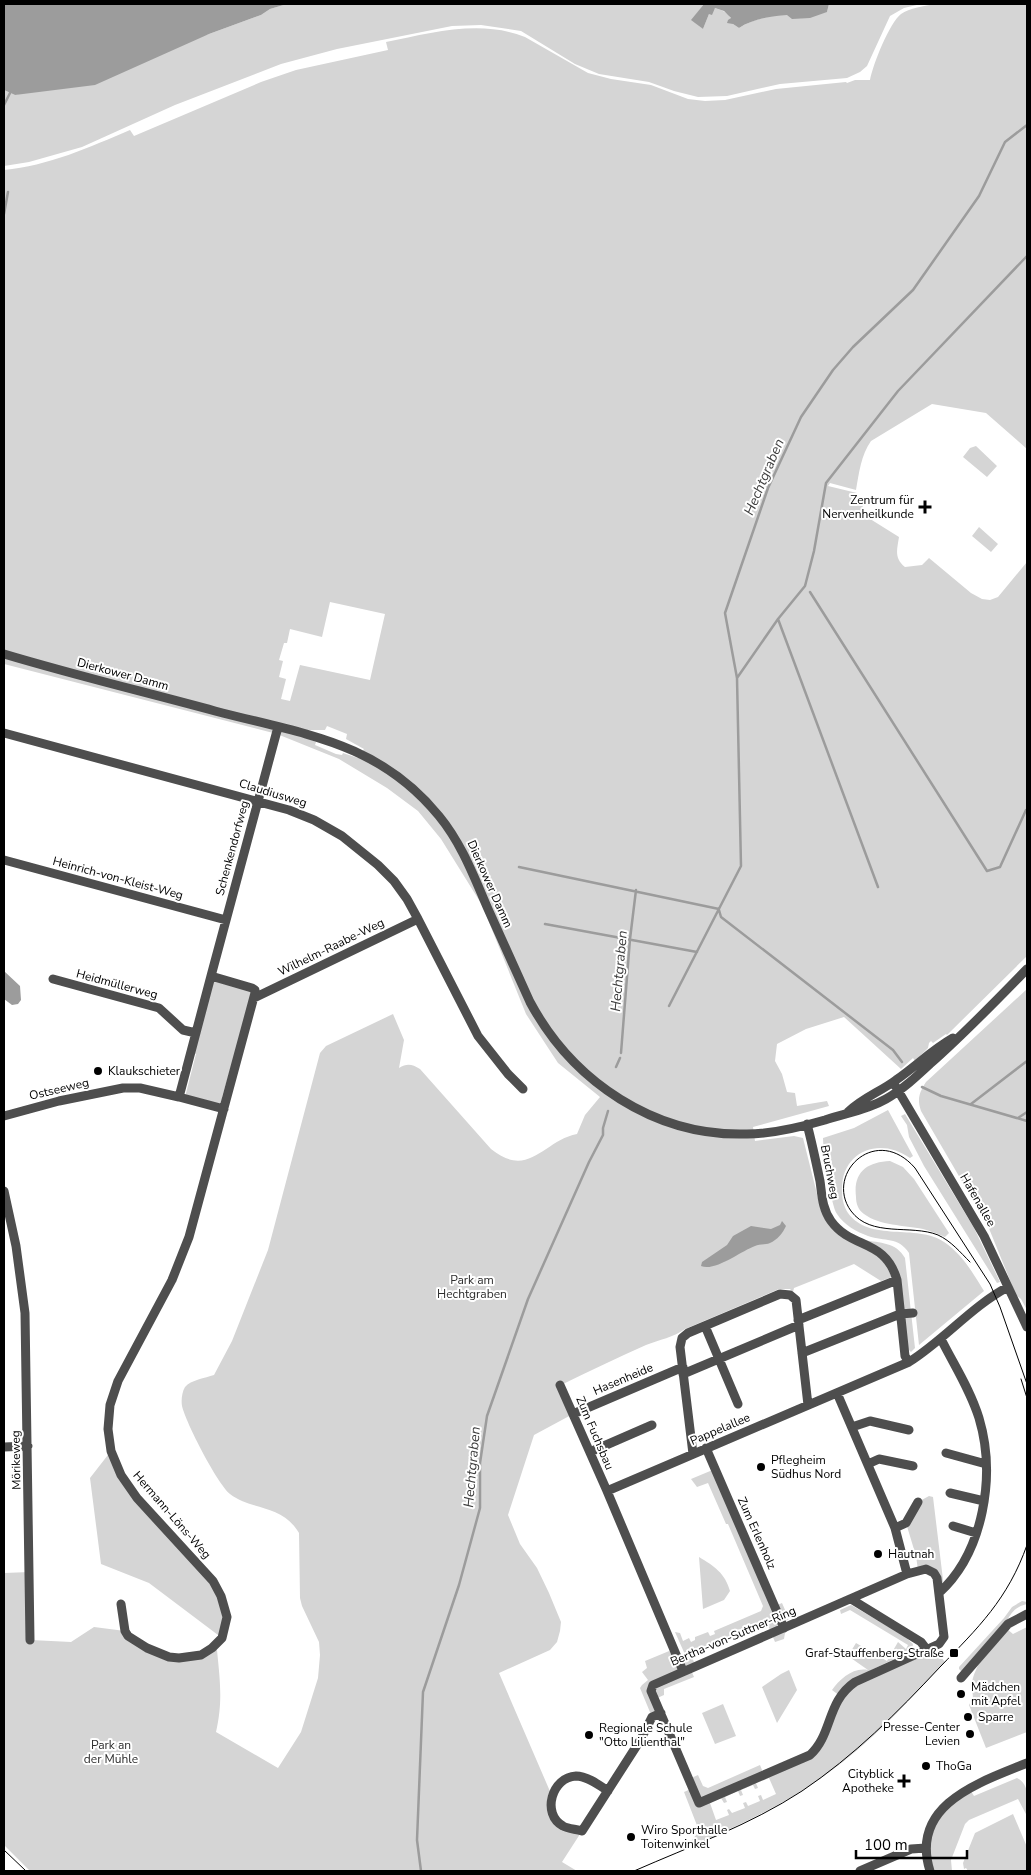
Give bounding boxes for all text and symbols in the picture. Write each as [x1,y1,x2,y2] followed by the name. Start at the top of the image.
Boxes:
[739,436,789,518] water label: Hechtgraben
[822,492,915,522] place label: Zentrum für Nervenheilkunde
[918,500,932,514] marker: Zentrum für Nervenheilkunde
[75,654,171,694] street label: Dierkower Damm
[237,775,309,811] street label: Claudiusweg
[212,799,252,897] street label: Schenkendorfweg
[463,838,517,930] street label: Dierkower Damm
[51,853,185,903] street label: Heinrich-von-Kleist-Weg
[275,914,387,980] street label: Wilhelm-Raabe-Weg
[606,930,632,1012] water label: Hechtgraben
[74,965,160,1003] street label: Heidmüllerweg
[108,1063,181,1079] place label: Klaukschieter
[92,1065,104,1077] marker: Klaukschieter
[27,1074,91,1104] street label: Ostseeweg
[817,1144,843,1200] street label: Bruchweg
[956,1171,1000,1229] street label: Hafenallee
[437,1272,507,1302] park label: Park am Hechtgraben
[590,1359,656,1399] street label: Hasenheide
[572,1394,618,1472] street label: Zum Fuchsbau
[688,1409,752,1449] street label: Pappelallee
[459,1426,485,1508] water label: Hechtgraben
[7,1430,25,1490] street label: Mörikeweg
[771,1452,841,1482] place label: Pflegheim Südhus Nord
[755,1461,767,1473] marker: Pflegheim Südhus Nord
[129,1468,215,1562] street label: Hermann-Löns-Weg
[734,1494,780,1572] street label: Zum Erlenholz
[888,1546,934,1562] place label: Hautnah
[872,1548,884,1560] marker: Hautnah
[668,1602,798,1670] street label: Bertha-von-Suttner-Ring
[805,1645,944,1661] place label: Graf-Stauffenberg-Straße
[948,1647,960,1659] marker: Graf-Stauffenberg-Straße
[971,1679,1021,1709] place label: Mädchen mit Apfel
[955,1688,967,1700] marker: Mädchen mit Apfel
[978,1709,1014,1725] place label: Sparre
[962,1711,974,1723] marker: Sparre
[883,1719,961,1749] place label: Presse-Center Levien
[599,1720,692,1750] place label: Regionale Schule "Otto Lilienthal"
[964,1728,976,1740] marker: Presse-Center Levien
[583,1729,595,1741] marker: Regionale Schule "Otto Lilienthal"
[84,1737,138,1767] park label: Park an der Mühle
[936,1758,972,1774] place label: ThoGa
[920,1760,932,1772] marker: ThoGa
[842,1766,895,1796] place label: Cityblick Apotheke
[898,1775,910,1787] marker: Cityblick Apotheke
[641,1822,727,1852] place label: Wiro Sporthalle Toitenwinkel
[856,1828,967,1860] scale bar
[625,1831,637,1843] marker: Wiro Sporthalle Toitenwinkel
[864,1835,908,1855] text: 100 m

